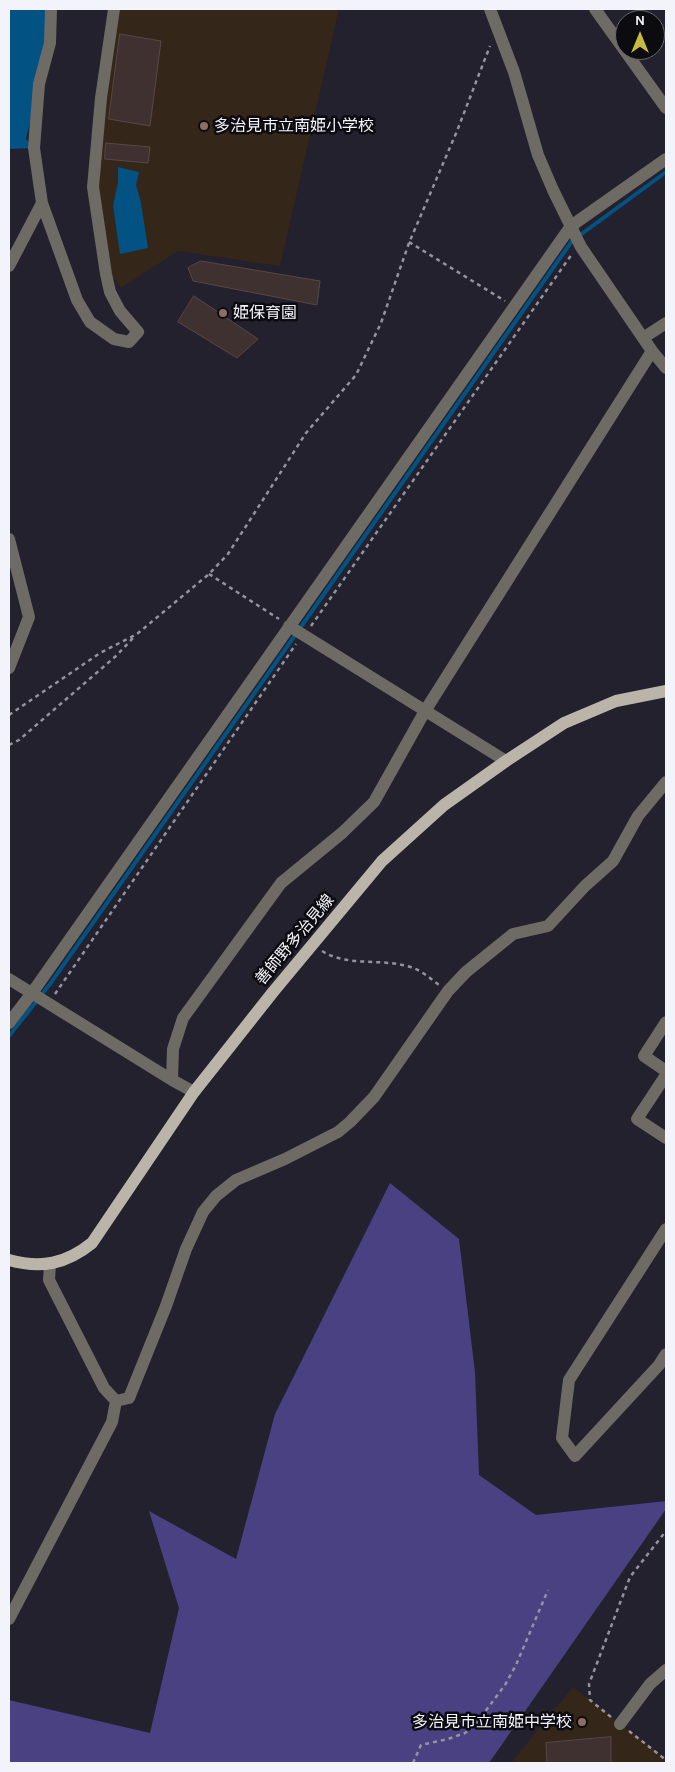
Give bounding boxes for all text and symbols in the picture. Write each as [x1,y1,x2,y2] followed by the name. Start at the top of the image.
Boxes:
[615,10,665,60] north arrow
[635,12,645,29] text: N
[214,116,374,136] place label: 多治見市立南姫小学校
[198,120,210,132] marker: 多治見市立南姫小学校
[233,303,297,323] place label: 姫保育園
[217,307,229,319] marker: 姫保育園
[252,891,338,989] street label: 善師野多治見線
[412,1712,572,1732] place label: 多治見市立南姫中学校
[576,1716,588,1728] marker: 多治見市立南姫中学校

